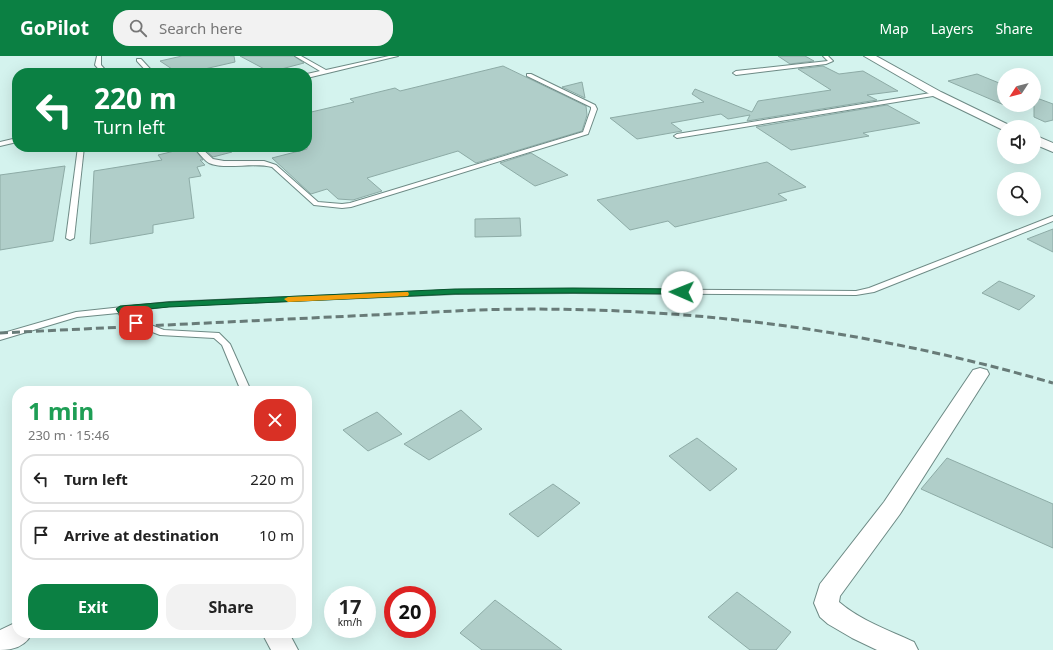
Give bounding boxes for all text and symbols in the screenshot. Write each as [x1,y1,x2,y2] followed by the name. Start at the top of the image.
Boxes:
[113,10,393,46] search box
[20,15,89,41] text: GoPilot
[127,17,149,39] icon: search
[159,18,242,38] text: Search here
[880,19,909,38] text: Map
[931,19,973,38] text: Layers
[995,19,1033,38] text: Share
[997,68,1041,112] north arrow
[997,68,1041,216] map controls
[94,79,177,117] text: 220 m
[28,84,80,136] icon: left
[94,115,165,139] text: Turn left
[997,120,1041,164] button: sound
[997,172,1041,216] button: search
[661,271,703,313] position arrow
[119,306,153,340] pin
[125,312,147,334] icon: arrive
[28,394,94,427] text: 1 min
[254,399,296,441] button: close
[28,426,109,444] text: 230 m · 15:46
[30,468,52,490] icon: left
[64,469,128,489] text: Turn left
[250,469,294,489] text: 220 m
[30,524,52,546] icon: arrive
[64,525,219,545] text: Arrive at destination
[259,525,294,545] text: 10 m
[28,584,158,630] button: Exit
[166,584,296,630] button: Share
[384,586,436,638] speed limit sign: 20
[339,593,361,620] text: 17
[338,615,362,629] text: km/h

